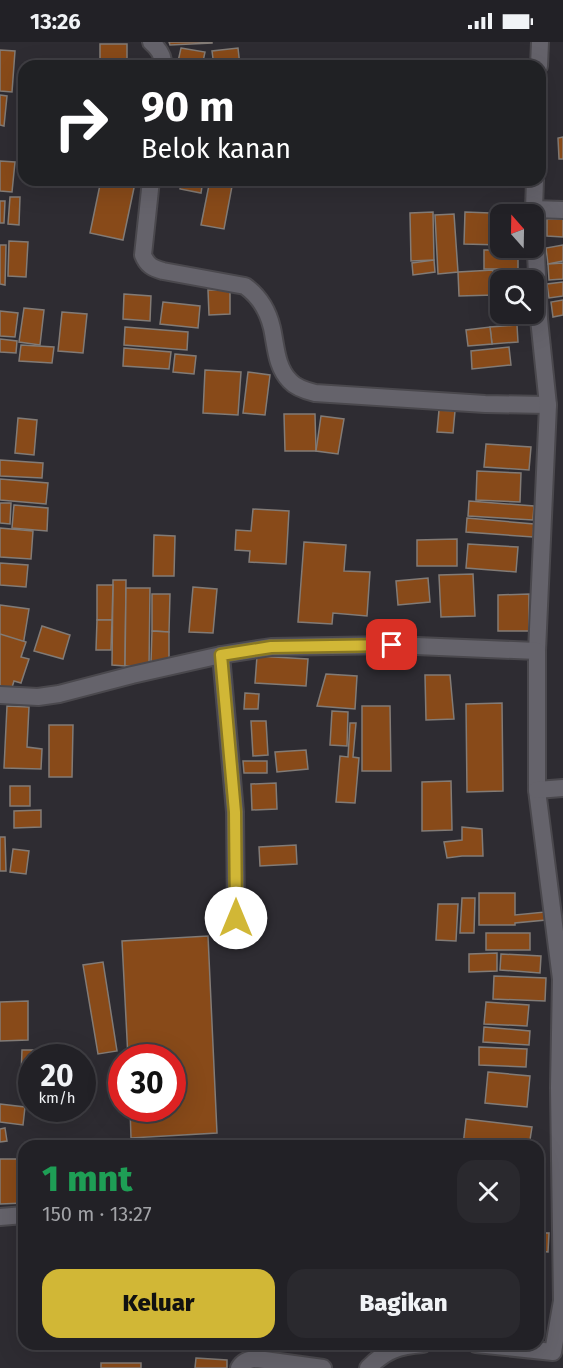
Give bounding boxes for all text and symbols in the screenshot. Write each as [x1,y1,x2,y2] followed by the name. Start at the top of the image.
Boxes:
[30,8,81,35] text: 13:26
[141,82,235,132] text: 90 m
[42,84,120,162] icon: right
[141,133,291,165] text: Belok kanan
[490,204,544,258] north arrow
[490,204,544,324] map controls
[490,270,544,324] button: search
[366,619,417,670] pin
[375,628,408,661] icon: arrive
[204,886,268,950] position arrow
[108,1044,186,1122] speed limit sign: 30
[40,1058,74,1094] text: 20
[38,1089,76,1107] text: km/h
[42,1157,132,1201] text: 1 mnt
[457,1160,520,1223] button: close
[42,1202,152,1226] text: 150 m · 13:27
[42,1269,275,1338] button: Keluar
[287,1269,520,1338] button: Bagikan

